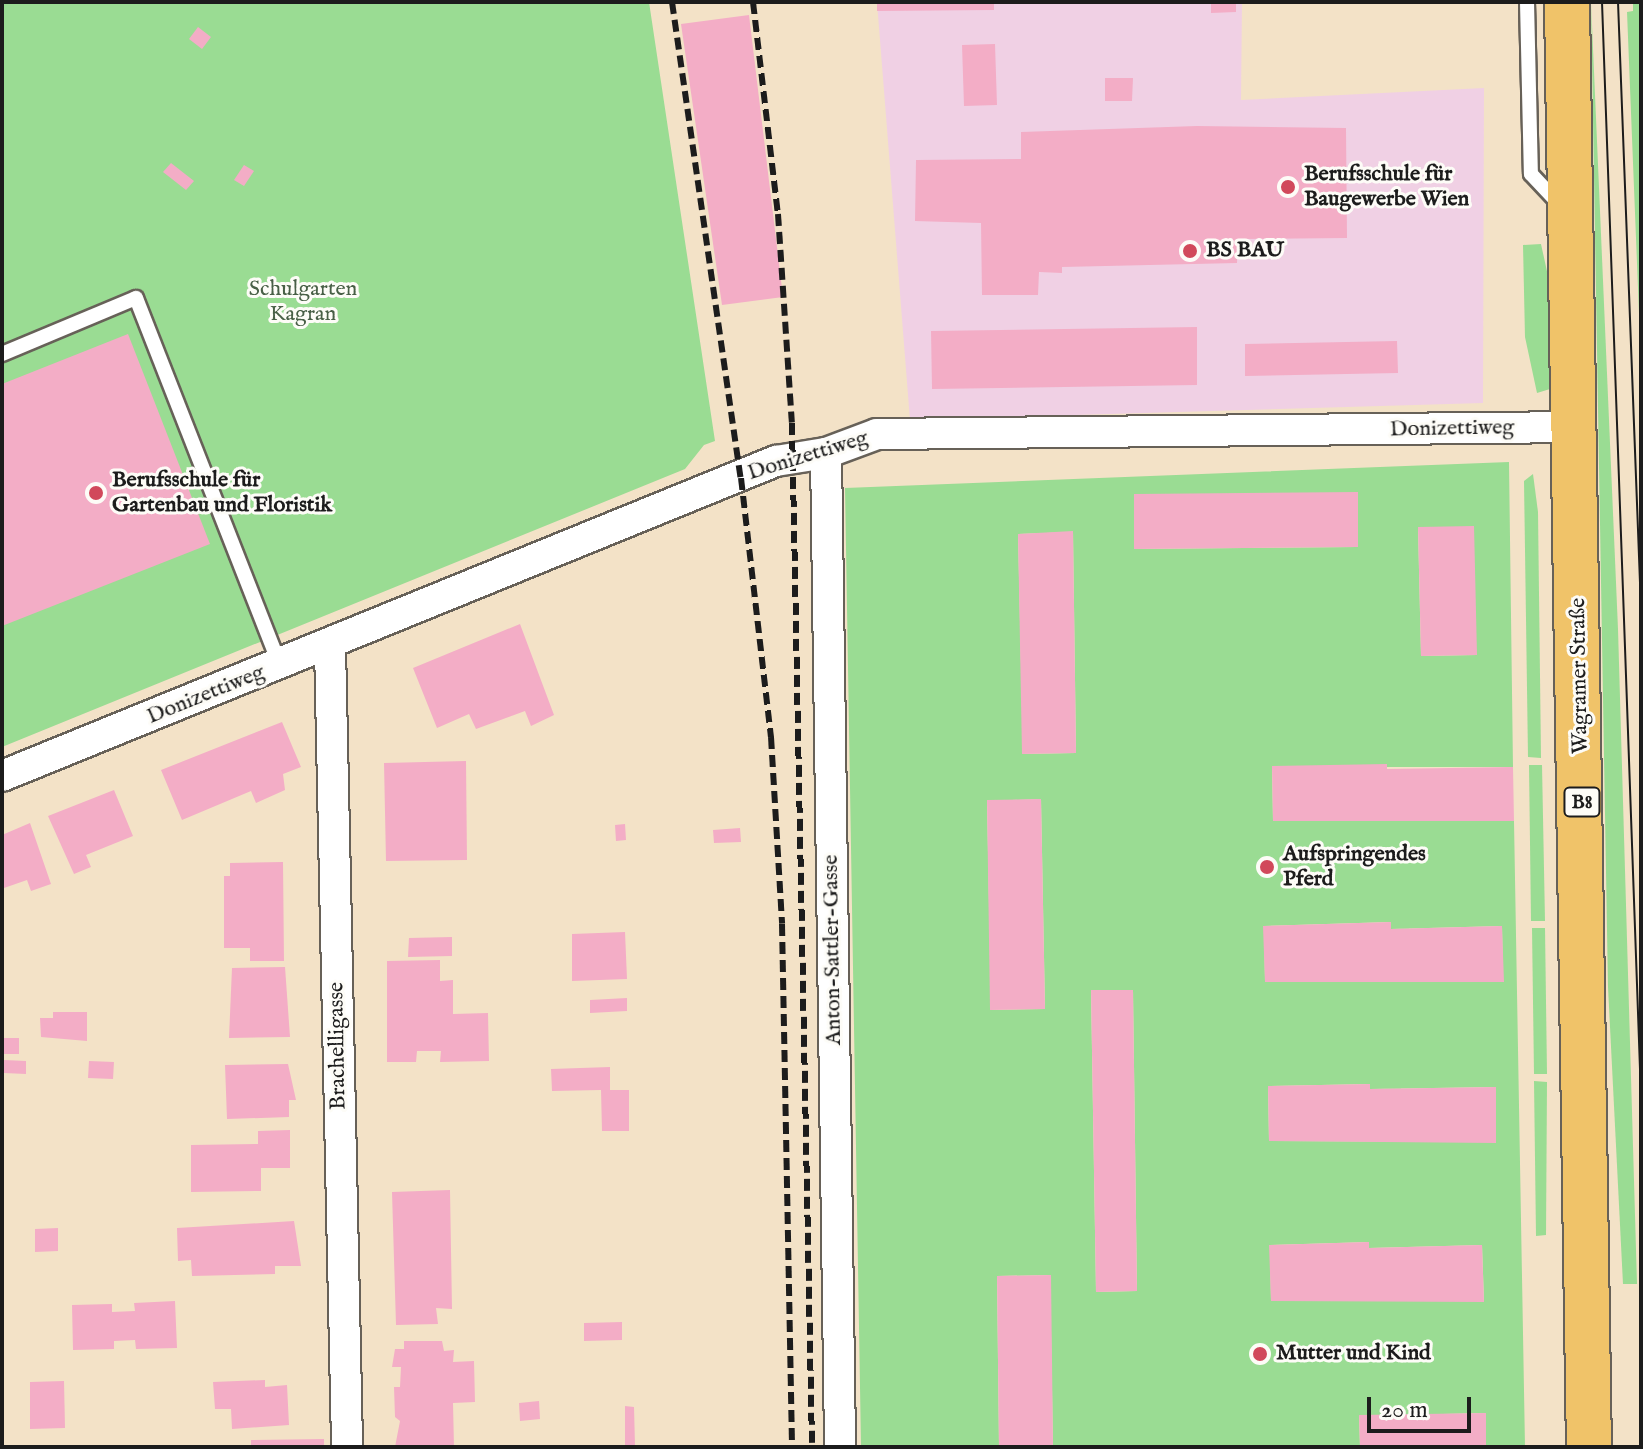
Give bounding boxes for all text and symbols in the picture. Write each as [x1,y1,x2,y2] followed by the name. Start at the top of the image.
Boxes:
[1304,161,1469,212] place label: Berufsschule für Baugewerbe Wien
[1279,178,1297,196] marker: Berufsschule für Baugewerbe Wien
[1206,238,1284,264] place label: BS BAU
[1181,242,1199,260] marker: BS BAU
[249,276,357,328] park label: Schulgarten Kagran
[1390,415,1514,443] street label: Donizettiweg
[745,425,871,487] street label: Donizettiweg
[112,467,332,518] place label: Berufsschule für Gartenbau und Floristik
[87,484,105,502] marker: Berufsschule für Gartenbau und Floristik
[1565,598,1595,754] street label: Wagramer Straße
[143,659,269,731] street label: Donizettiweg
[1562,786,1602,818] road number: B8
[1283,841,1426,892] place label: Aufspringendes Pferd
[818,855,848,1045] street label: Anton-Sattler-Gasse
[1258,858,1276,876] marker: Aufspringendes Pferd
[324,982,352,1110] street label: Brachelligasse
[1276,1341,1431,1367] place label: Mutter und Kind
[1251,1345,1269,1363] marker: Mutter und Kind
[1371,1381,1475,1431] scale bar
[1381,1395,1428,1426] text: 20 m

